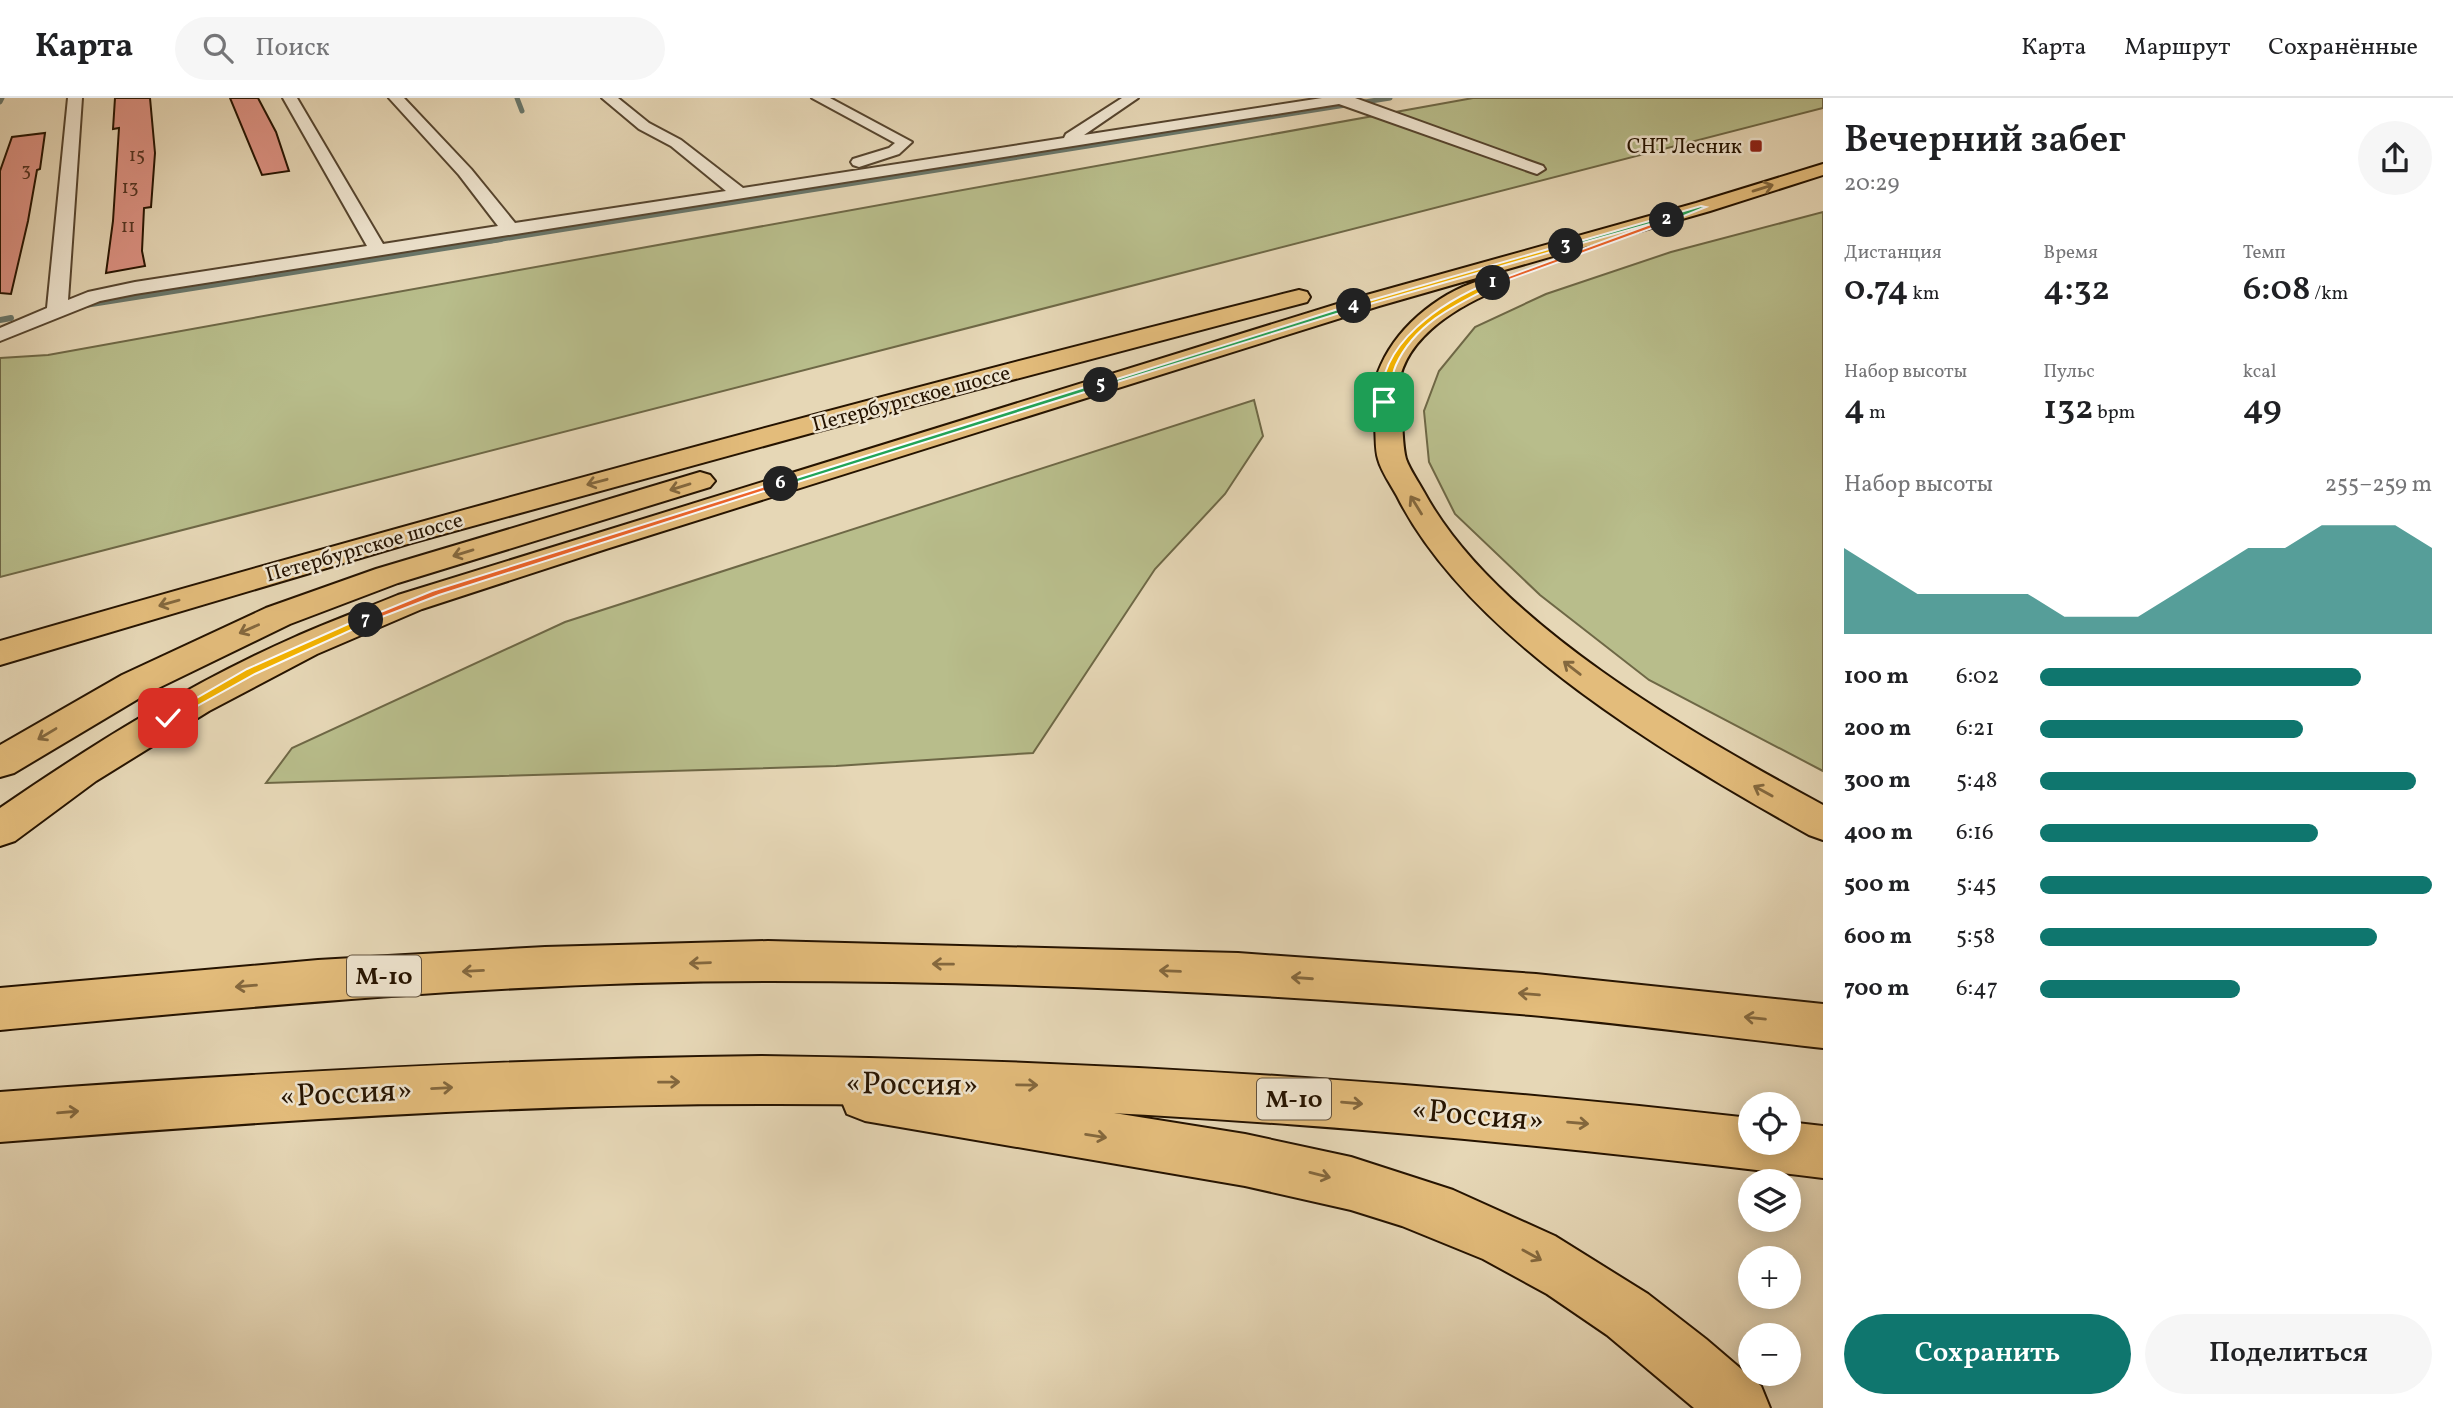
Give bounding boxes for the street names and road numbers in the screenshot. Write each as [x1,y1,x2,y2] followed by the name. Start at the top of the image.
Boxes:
[809,359,1014,440] street label: Петербургское шоссе
[262,506,467,591] street label: Петербургское шоссе
[347,956,421,996] road number: М-10
[845,1063,979,1109] street label: «Россия»
[279,1070,414,1120] street label: «Россия»
[1257,1079,1331,1119] road number: М-10
[1410,1089,1546,1145] street label: «Россия»

